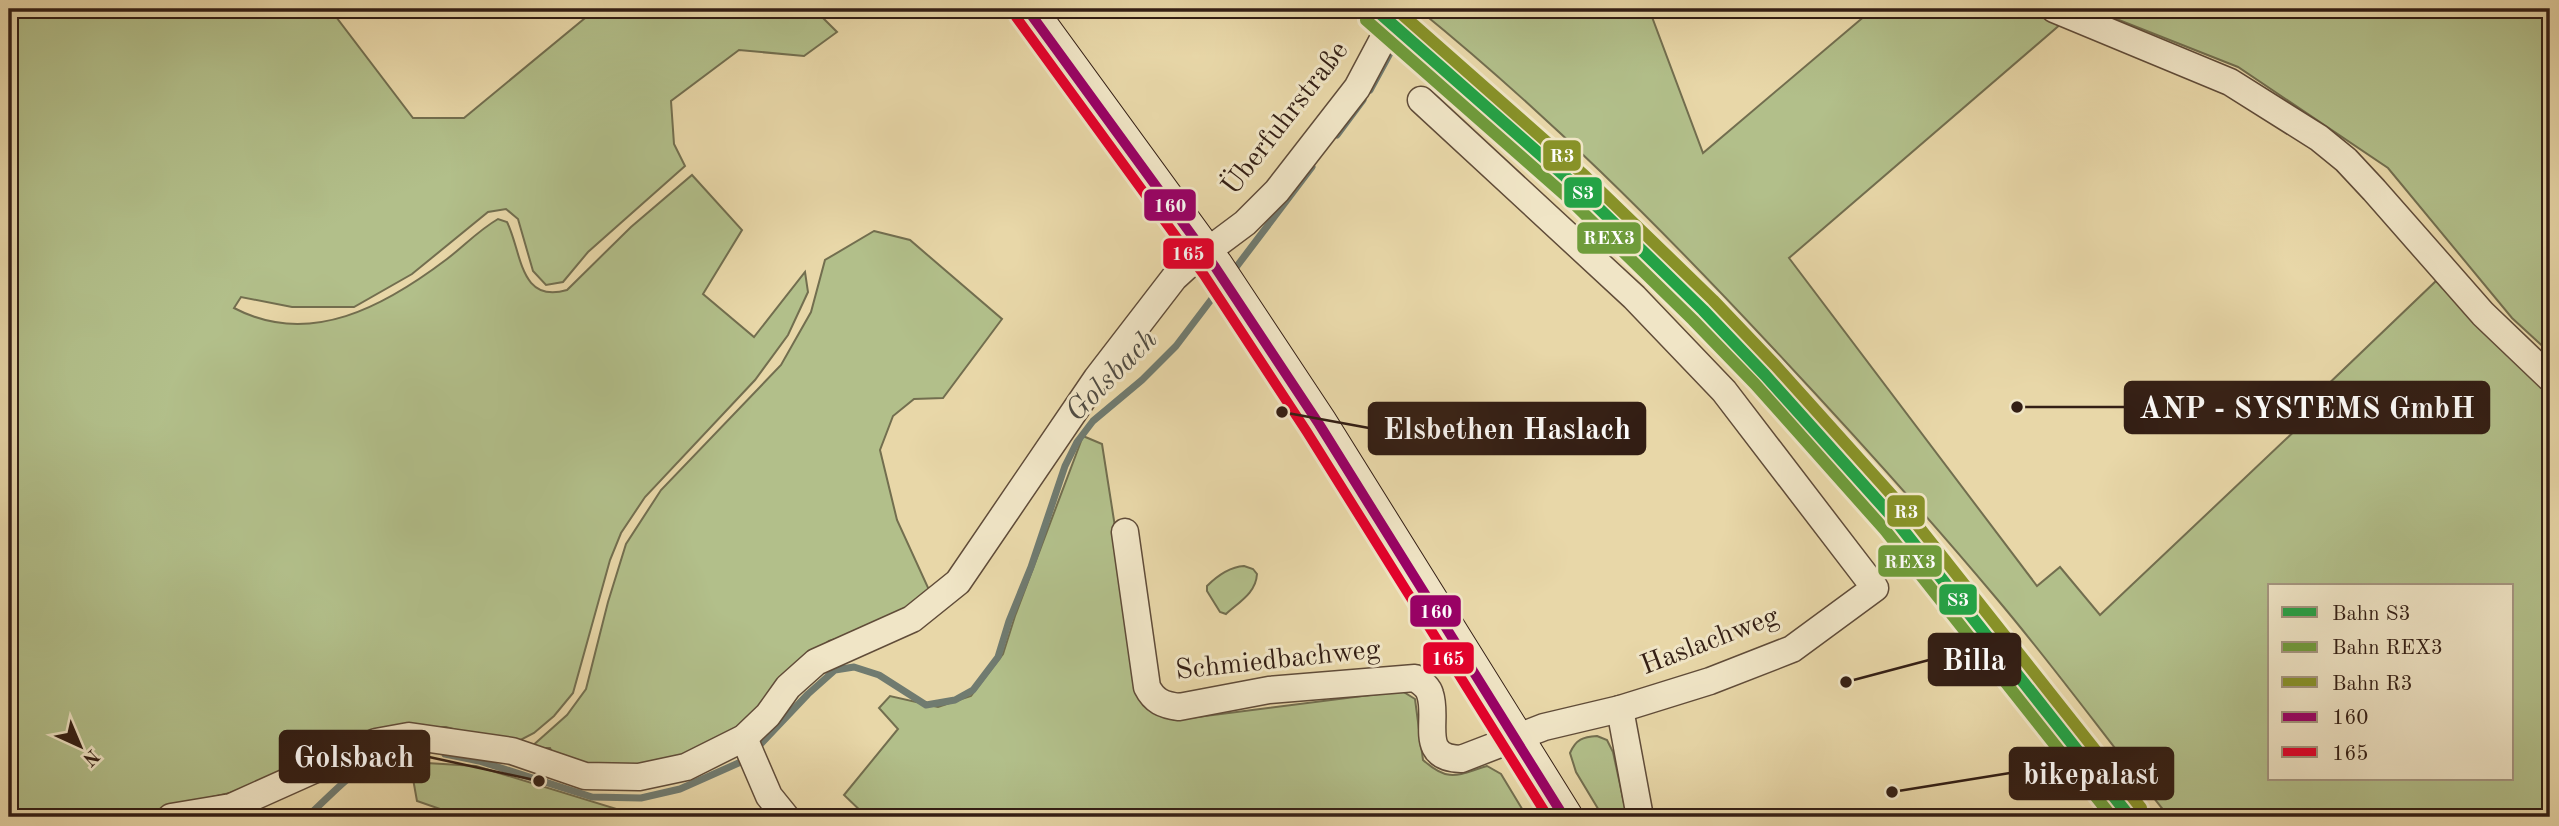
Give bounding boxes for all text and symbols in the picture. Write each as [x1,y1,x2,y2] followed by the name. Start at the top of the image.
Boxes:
[1214,35,1354,201] street label: Überfuhrstraße
[1542,139,1582,172] line badge: R3
[1550,148,1574,167] text: R3
[1563,176,1603,209] line badge: S3
[1572,185,1594,204] text: S3
[1143,188,1197,222] line badge: 160
[1153,198,1187,217] text: 160
[1576,221,1642,255] line badge: REX3
[1583,230,1635,249] text: REX3
[1162,237,1215,270] line badge: 165
[1171,246,1205,265] text: 165
[1060,324,1164,428] water label: Golsbach
[2125,382,2489,433] callout: ANP - SYSTEMS GmbH
[2139,395,2475,425] text: ANP - SYSTEMS GmbH
[1369,403,1645,454] callout: Elsbethen Haslach
[1383,416,1631,446] text: Elsbethen Haslach
[1886,494,1926,528] line badge: R3
[1894,504,1918,523] text: R3
[1877,544,1943,578] line badge: REX3
[1884,554,1936,573] text: REX3
[1938,583,1978,616] line badge: S3
[2268,584,2514,780] legend
[1947,592,1969,611] text: S3
[1409,594,1462,628] line badge: 160
[1637,603,1783,681] street label: Haslachweg
[1419,604,1453,623] text: 160
[2332,604,2411,625] text: Bahn S3
[1929,634,2020,685] callout: Billa
[1174,636,1382,686] street label: Schmiedbachweg
[2332,638,2443,659] text: Bahn REX3
[1422,641,1475,675] line badge: 165
[1942,647,2006,677] text: Billa
[1431,651,1465,670] text: 165
[2332,674,2413,695] text: Bahn R3
[2332,708,2369,729] text: 160
[46,710,116,780] north arrow
[280,731,429,782] callout: Golsbach
[294,744,414,774] text: Golsbach
[2332,744,2369,765] text: 165
[78,745,102,769] text: N
[2010,748,2173,799] callout: bikepalast
[2023,761,2159,791] text: bikepalast

